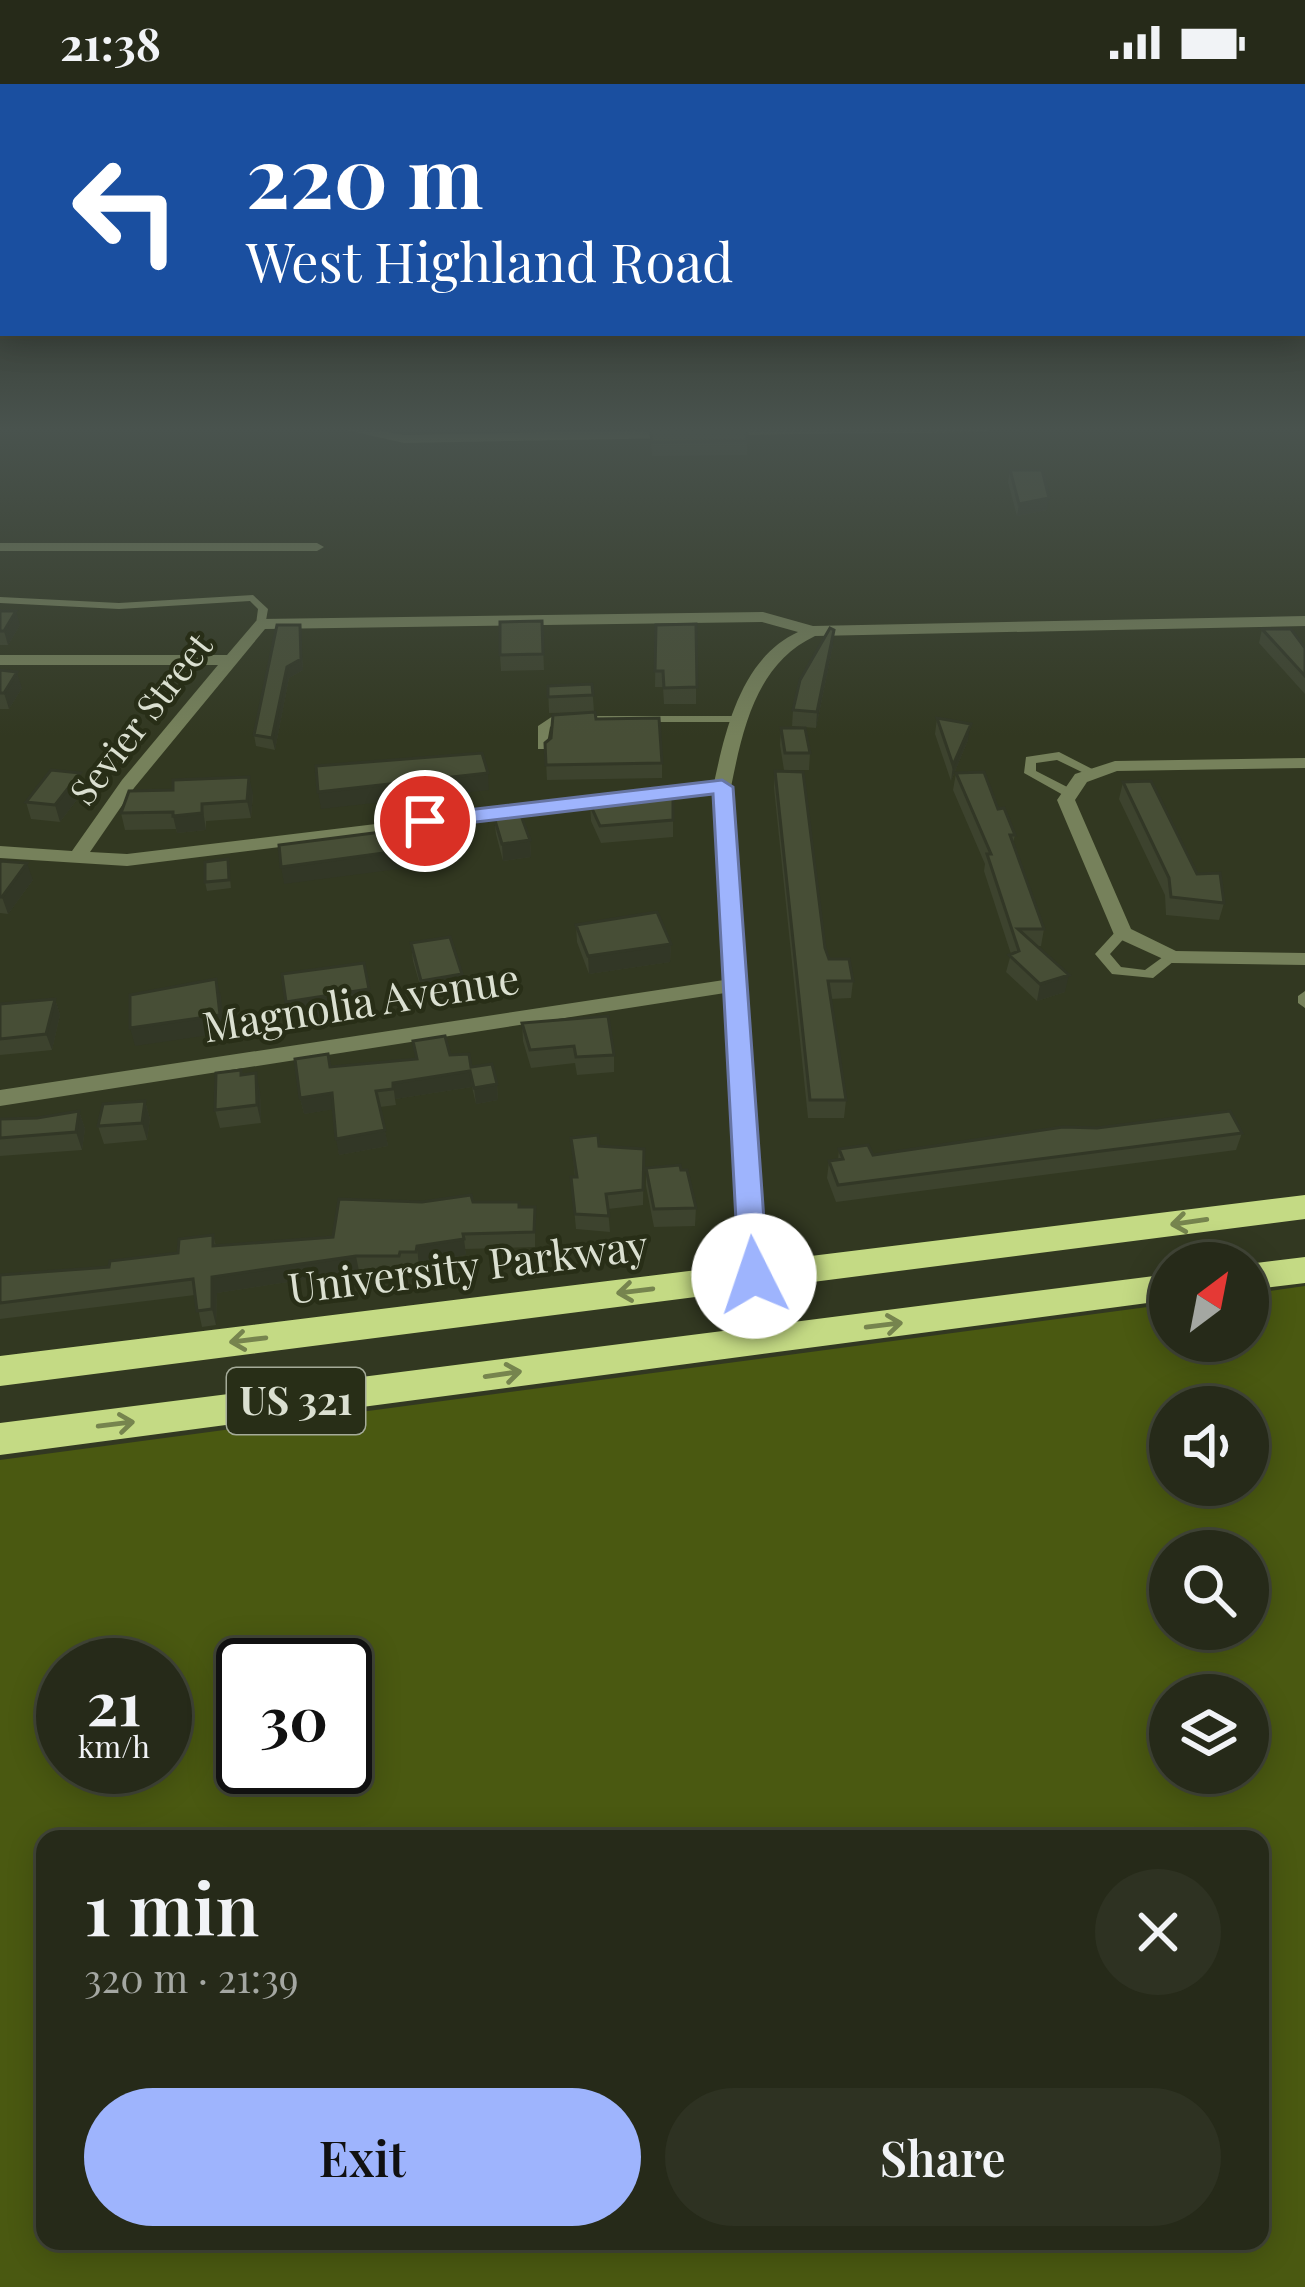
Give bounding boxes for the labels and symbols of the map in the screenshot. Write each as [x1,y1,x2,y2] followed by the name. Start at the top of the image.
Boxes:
[57,621,222,813] street label: Sevier Street
[374,770,476,872] pin
[199,948,523,1054] street label: Magnolia Avenue
[1170,1211,1209,1234] one-way arrow
[691,1213,817,1339] position arrow
[285,1215,651,1315] street label: University Parkway
[1149,1242,1269,1362] north arrow
[617,1281,656,1303] one-way arrow
[864,1313,903,1335] one-way arrow
[230,1329,269,1351] one-way arrow
[483,1362,522,1385] one-way arrow
[227,1368,365,1434] road number: US 321
[96,1412,135,1434] one-way arrow
[216,1638,372,1794] speed limit sign: 30

